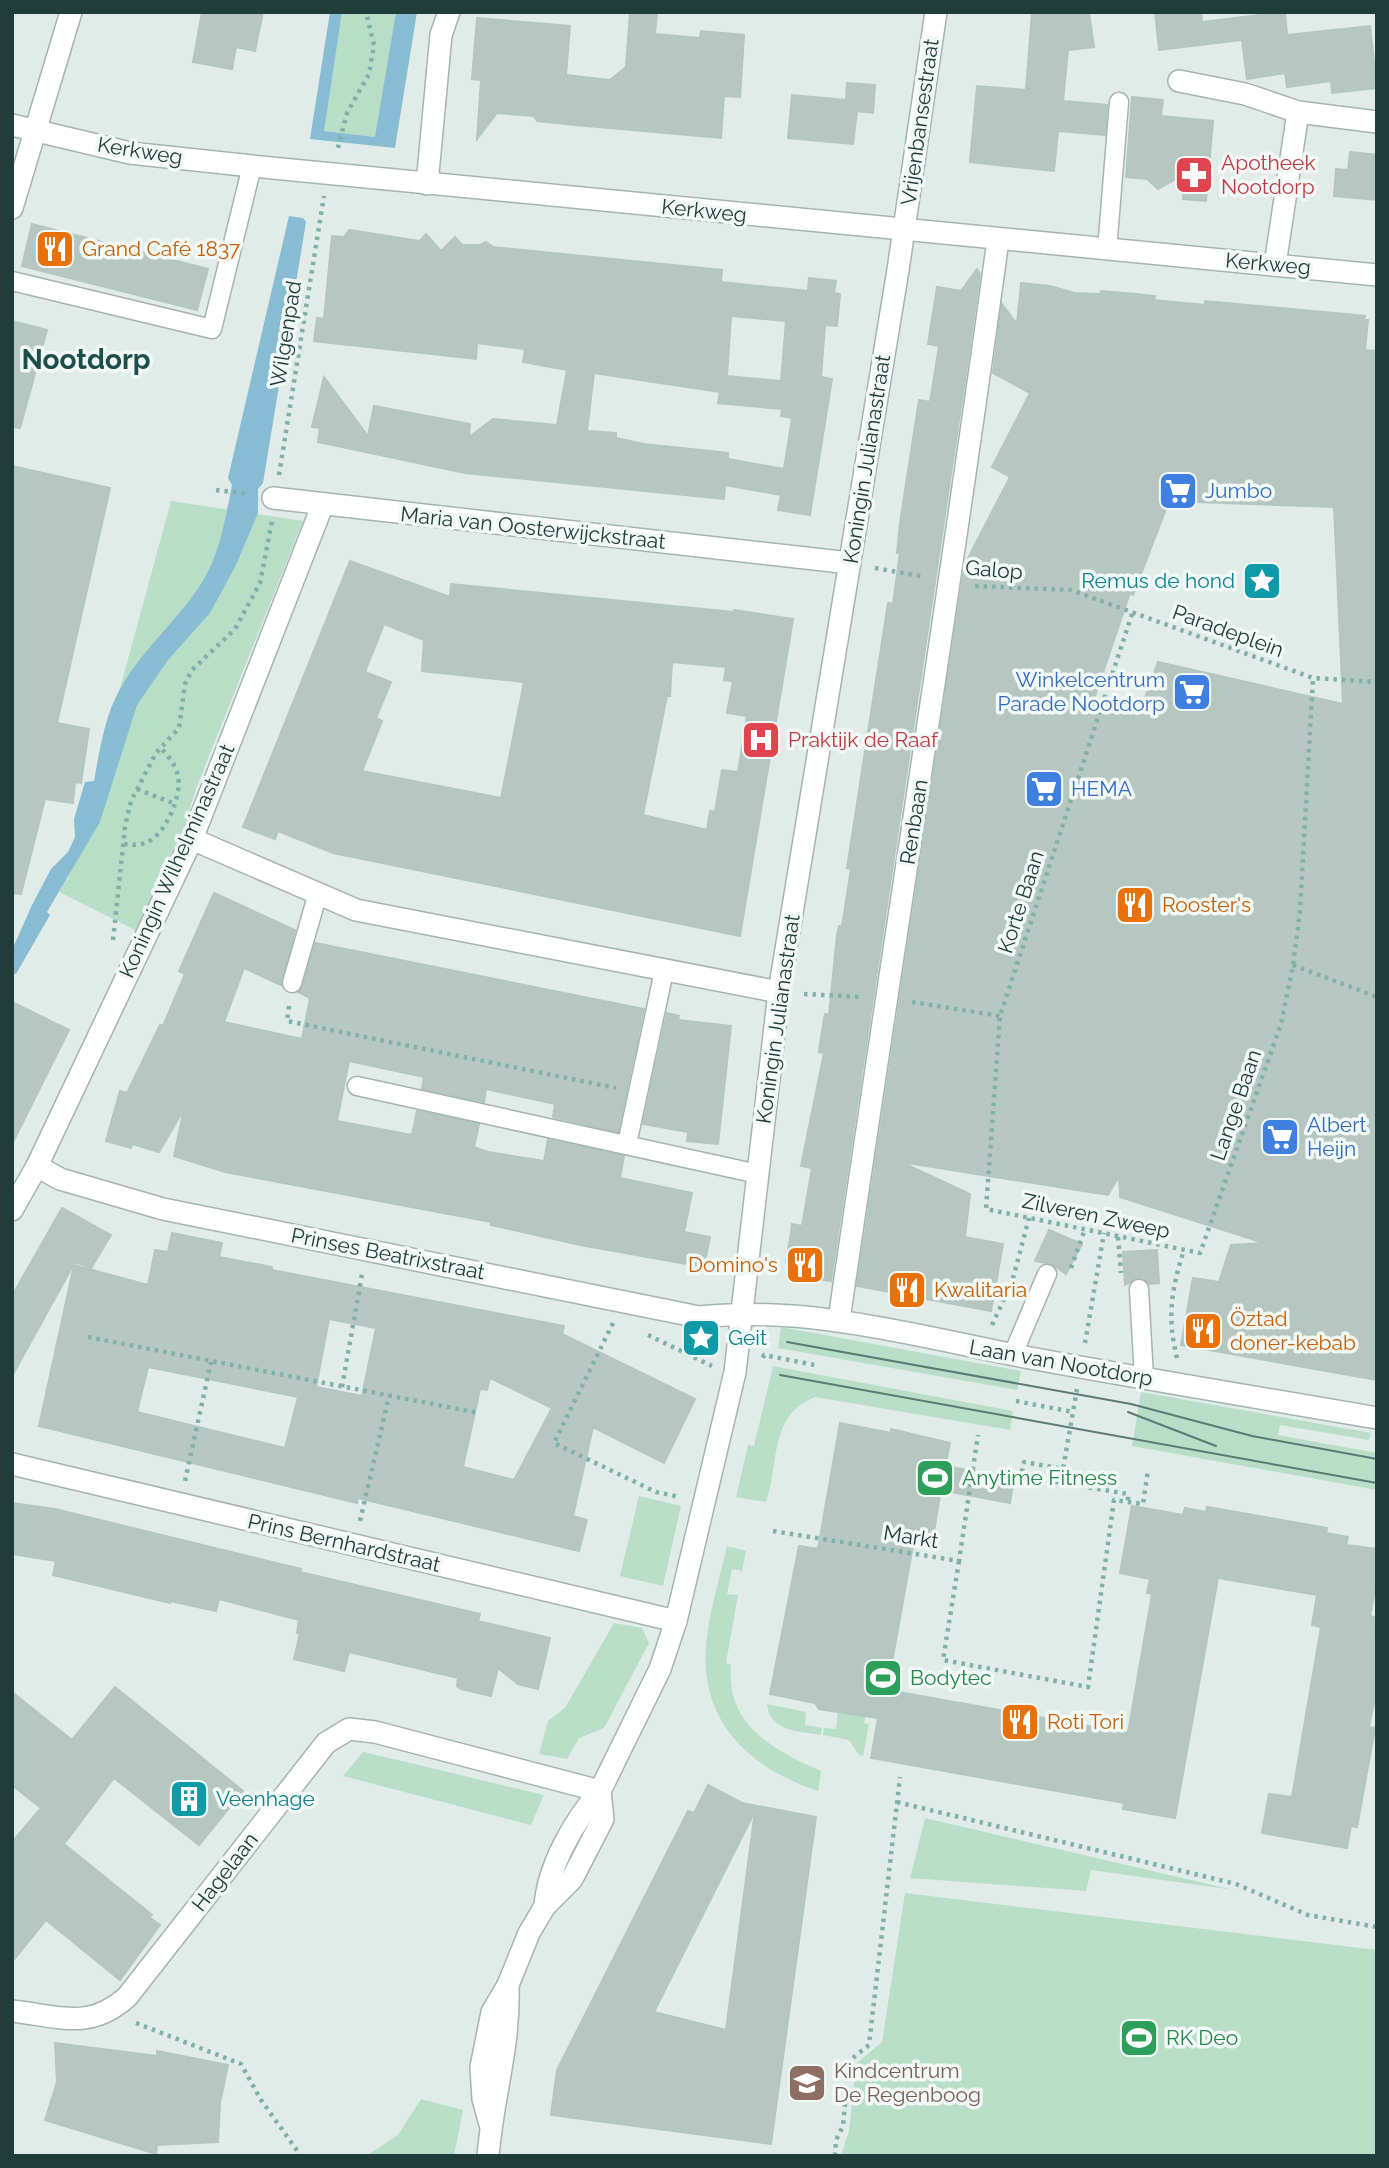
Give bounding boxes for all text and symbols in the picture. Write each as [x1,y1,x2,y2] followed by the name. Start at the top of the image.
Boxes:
[895,37,944,207] street label: Vrijenbansestraat
[96,131,184,170] street label: Kerkweg
[1221,150,1316,199] place label: Apotheek Nootdorp
[1173,154,1215,196] pharmacy icon: Apotheek Nootdorp
[660,194,748,227] street label: Kerkweg
[34,228,76,270] restaurant icon: Grand Café 1837
[82,236,241,261] place label: Grand Café 1837
[1224,247,1312,280] street label: Kerkweg
[265,279,306,389] street label: Wilgenpad
[21,343,151,376] district label: Nootdorp
[838,353,895,565] street label: Koningin Julianastraat
[1157,470,1199,512] supermarket icon: Jumbo
[1205,478,1272,503] place label: Jumbo
[399,501,667,554] street label: Maria van Oosterwijckstraat
[964,555,1024,584] street label: Galop
[1241,560,1283,602] place icon: Remus de hond
[1081,568,1235,593] place label: Remus de hond
[1169,599,1287,662] street label: Paradeplein
[997,667,1165,716] place label: Winkelcentrum Parade Nootdorp
[1171,671,1213,713] supermarket icon: Winkelcentrum Parade Nootdorp
[740,719,782,761] hospital icon: Praktijk de Raaf
[788,727,939,752] place label: Praktijk de Raaf
[114,740,239,982] street label: Koningin Wilhelminastraat
[1023,768,1065,810] supermarket icon: HEMA
[1071,776,1132,801] place label: HEMA
[894,777,933,866] street label: Renbaan
[992,847,1049,956] street label: Korte Baan
[1114,884,1156,926] restaurant icon: Rooster's
[1162,892,1251,917] place label: Rooster's
[750,913,805,1125] street label: Koningin Julianastraat
[1205,1046,1266,1164] street label: Lange Baan
[1307,1112,1367,1161] place label: Albert Heijn
[1259,1116,1301,1158] supermarket icon: Albert Heijn
[1020,1188,1172,1243] street label: Zilveren Zweep
[289,1222,487,1285] street label: Prinses Beatrixstraat
[784,1244,826,1286] restaurant icon: Domino's
[688,1252,778,1277] place label: Domino's
[886,1269,928,1311] restaurant icon: Kwalitaria
[934,1277,1027,1302] place label: Kwalitaria
[1230,1306,1356,1355] place label: Öztad doner-kebab
[1182,1310,1224,1352] restaurant icon: Öztad doner-kebab
[680,1317,722,1359] place icon: Geit
[728,1325,767,1350] place label: Geit
[967,1334,1155,1391] street label: Laan van Nootdorp
[914,1457,956,1499] sports icon: Anytime Fitness
[962,1465,1117,1490] place label: Anytime Fitness
[245,1508,443,1577] street label: Prins Bernhardstraat
[882,1520,940,1553] street label: Markt
[862,1657,904,1699] sports icon: Bodytec
[910,1665,992,1690] place label: Bodytec
[999,1701,1041,1743] restaurant icon: Roti Tori
[1047,1709,1124,1734] place label: Roti Tori
[168,1778,210,1820] building icon: Veenhage
[216,1786,315,1811] place label: Veenhage
[186,1827,263,1916] street label: Hagelaan
[1118,2017,1160,2059] sports icon: RK Deo
[1166,2025,1238,2050] place label: RK Deo
[834,2058,981,2107] place label: Kindcentrum De Regenboog
[786,2062,828,2104] school or university icon: Kindcentrum De Regenboog

